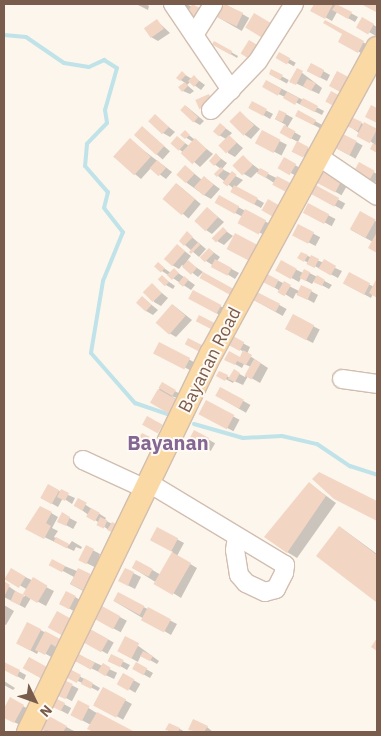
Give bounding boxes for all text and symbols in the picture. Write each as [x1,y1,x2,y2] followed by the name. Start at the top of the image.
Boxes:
[174,304,246,416] street label: Bayanan Road
[127,430,209,454] district label: Bayanan
[10,676,60,726] north arrow
[36,701,56,721] text: N

